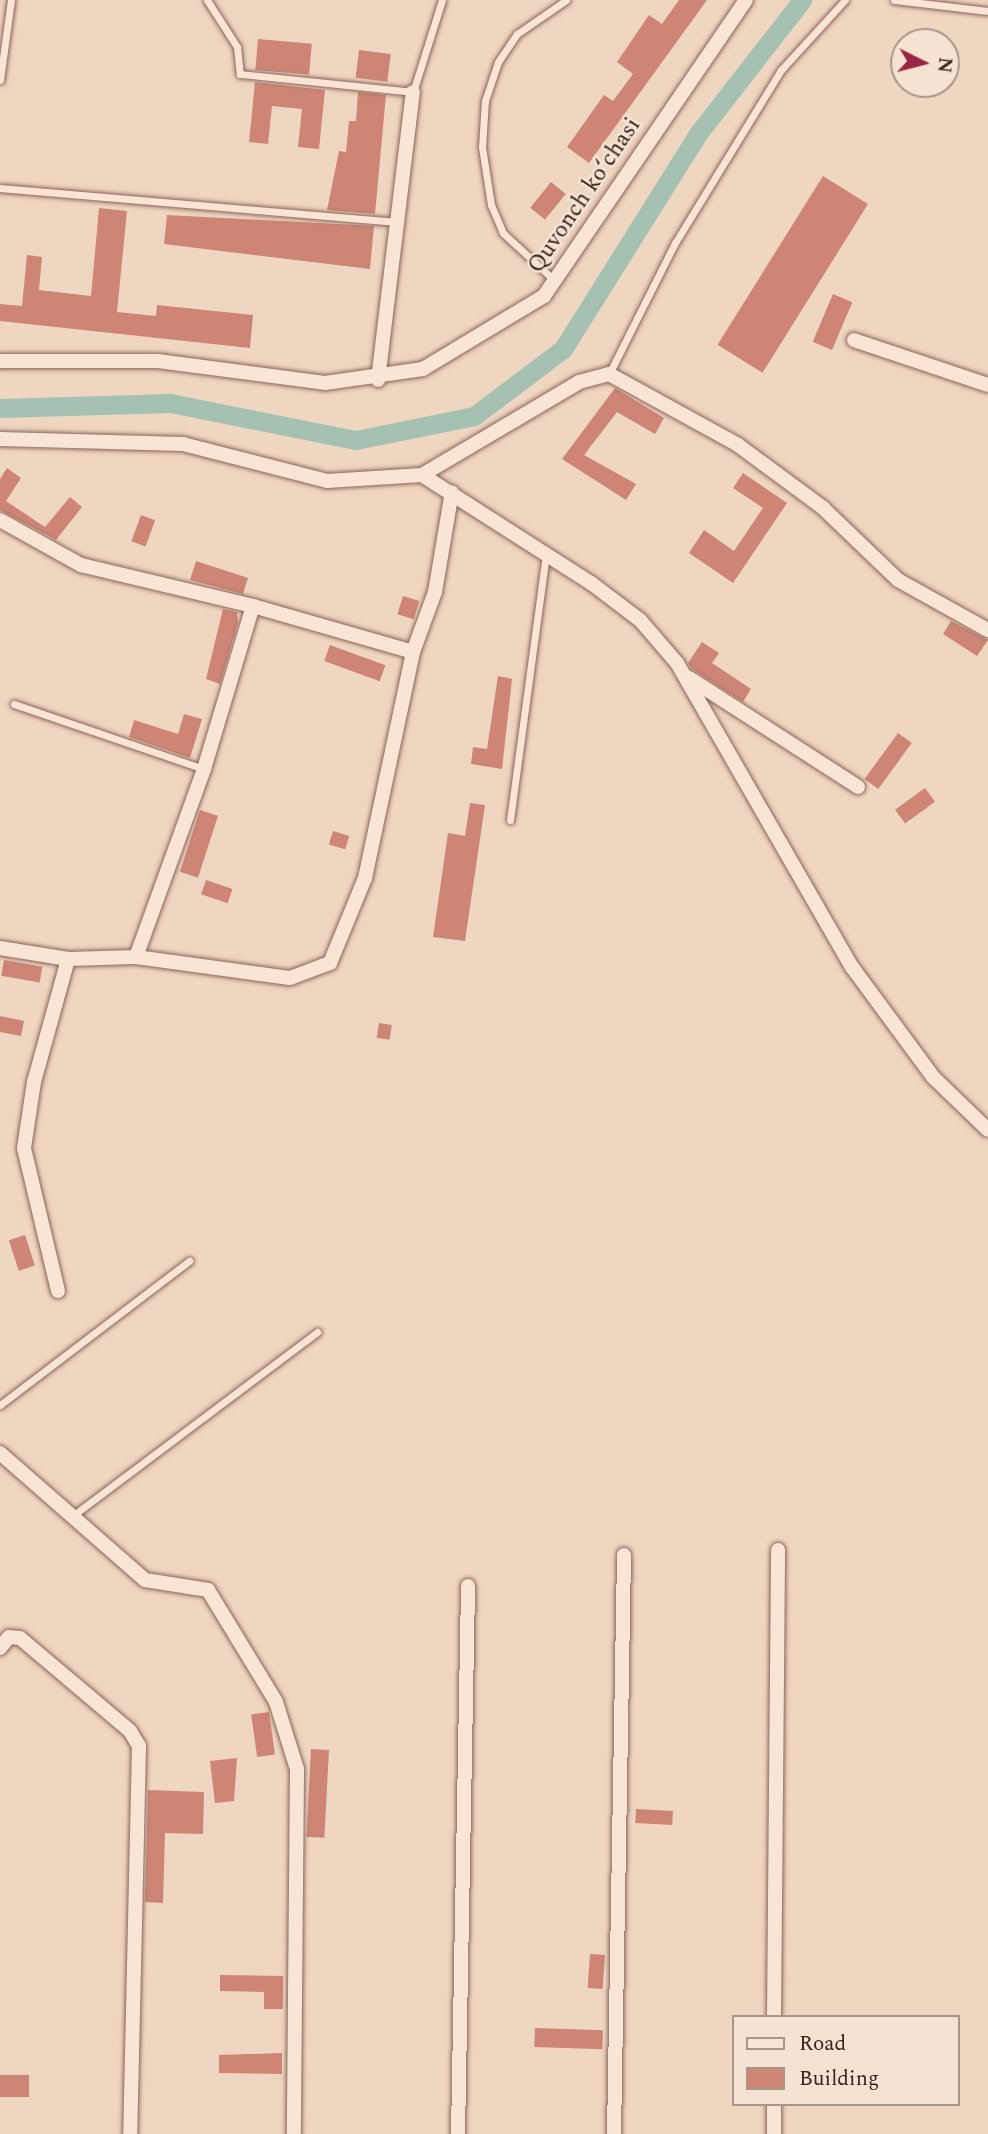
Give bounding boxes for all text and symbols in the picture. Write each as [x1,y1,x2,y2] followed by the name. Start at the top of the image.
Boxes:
[890,28,960,98] north arrow
[929,56,960,74] text: N
[523,113,647,279] street label: Quvonch koʻchasi
[732,2015,960,2106] legend
[799,2028,846,2060] text: Road
[799,2063,879,2095] text: Building

